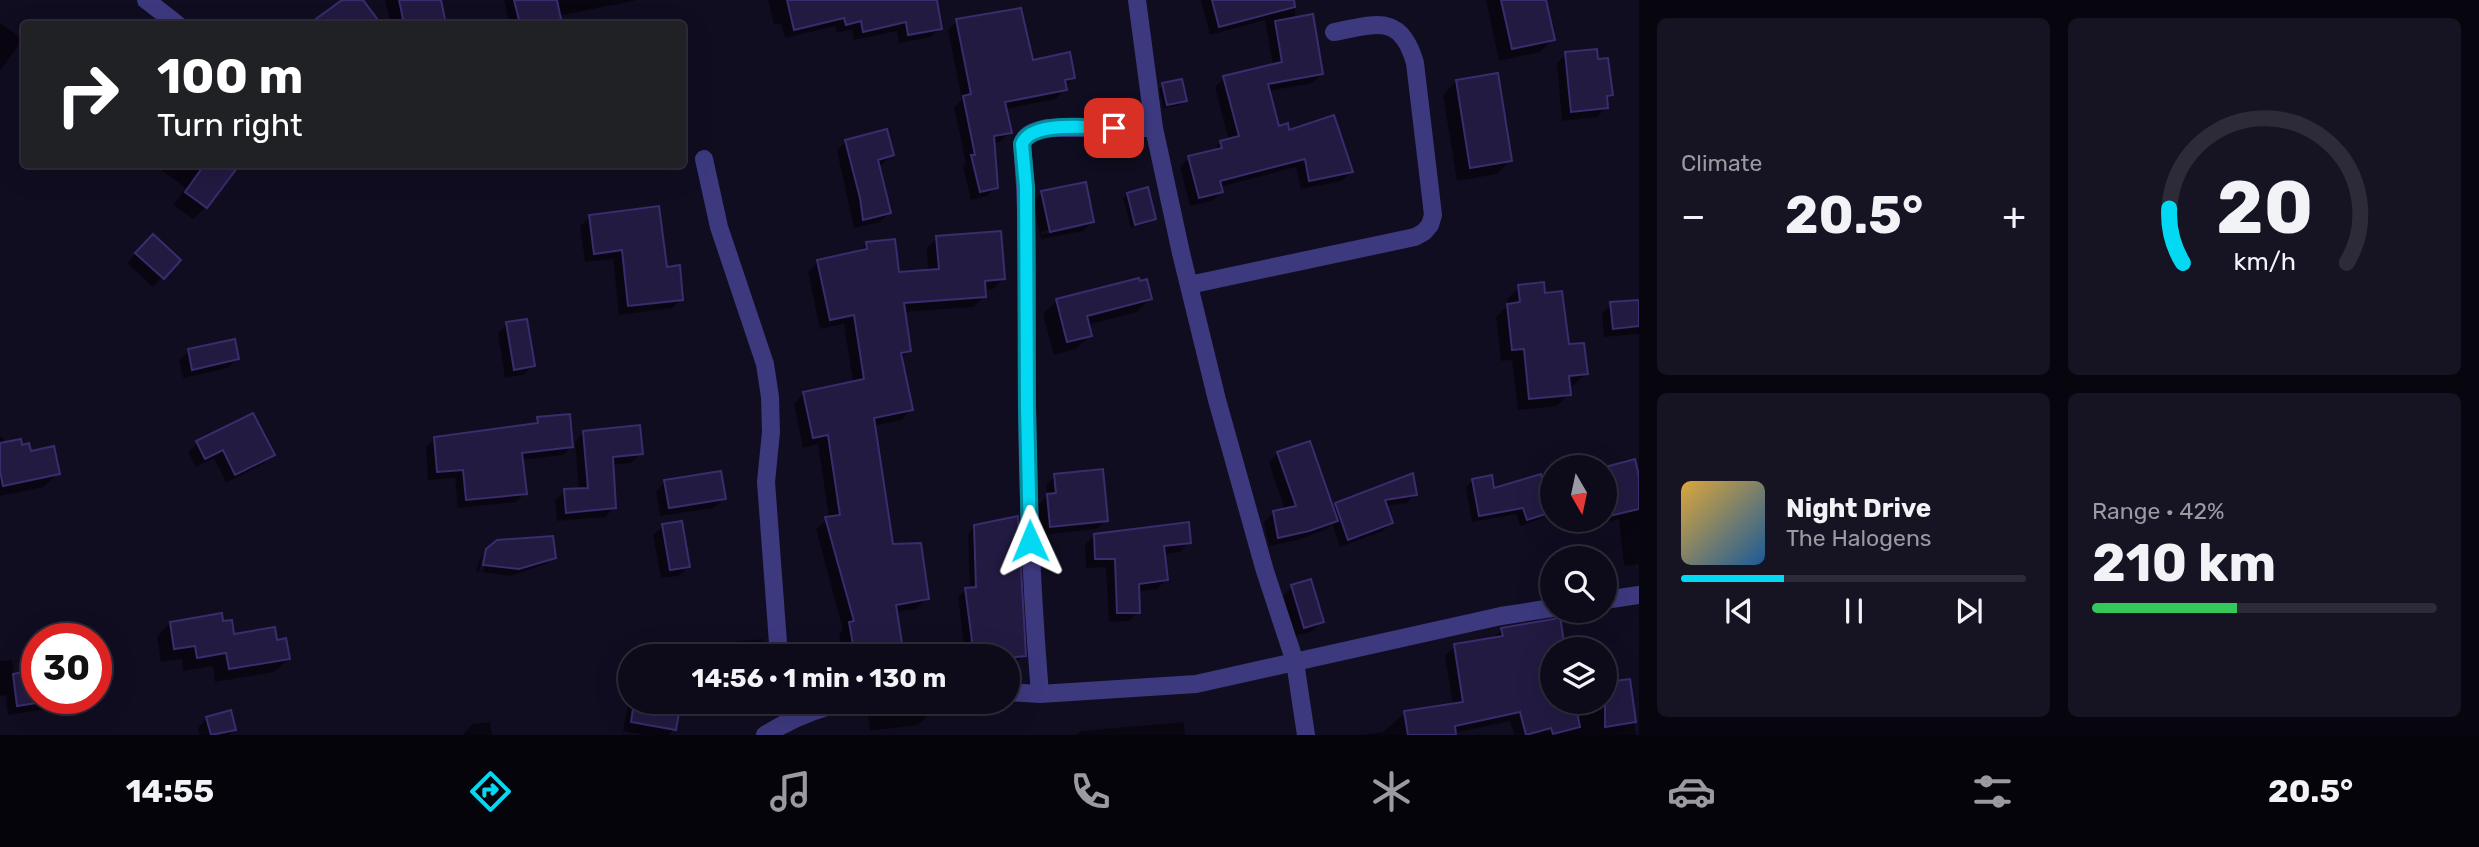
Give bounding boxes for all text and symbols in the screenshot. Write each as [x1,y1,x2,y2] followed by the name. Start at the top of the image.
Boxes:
[157,47,303,105] text: 100 m
[42,49,133,140] icon: right
[1084,98,1144,158] pin
[157,106,302,144] text: Turn right
[1095,109,1133,147] icon: arrive
[1681,149,1762,177] text: Climate
[2216,165,2313,251] text: 20
[1785,184,1923,246] text: 20.5°
[1681,193,1706,239] text: −
[2002,193,2026,239] text: +
[2233,246,2296,275] text: km/h
[1540,455,1617,532] north arrow
[1540,455,1617,714] map controls
[1786,493,1931,524] text: Night Drive
[2092,497,2224,525] text: Range · 42%
[993,504,1067,578] position arrow
[1786,524,1932,552] text: The Halogens
[2092,532,2276,594] text: 210 km
[1540,546,1617,623] button: search
[1720,592,1758,630] icon: previous
[1835,592,1873,630] icon: pause
[1950,592,1988,630] icon: next
[21,623,112,714] speed limit sign: 30
[1540,637,1617,714] button: layers
[692,663,946,694] text: 14:56 · 1 min · 130 m
[466,767,515,816] icon: directions
[766,767,815,816] icon: music
[1066,767,1115,816] icon: phone
[1367,767,1416,816] icon: climate
[1667,767,1716,816] icon: car
[1968,767,2017,816] icon: filters
[126,772,214,810] text: 14:55
[2268,772,2353,810] text: 20.5°

